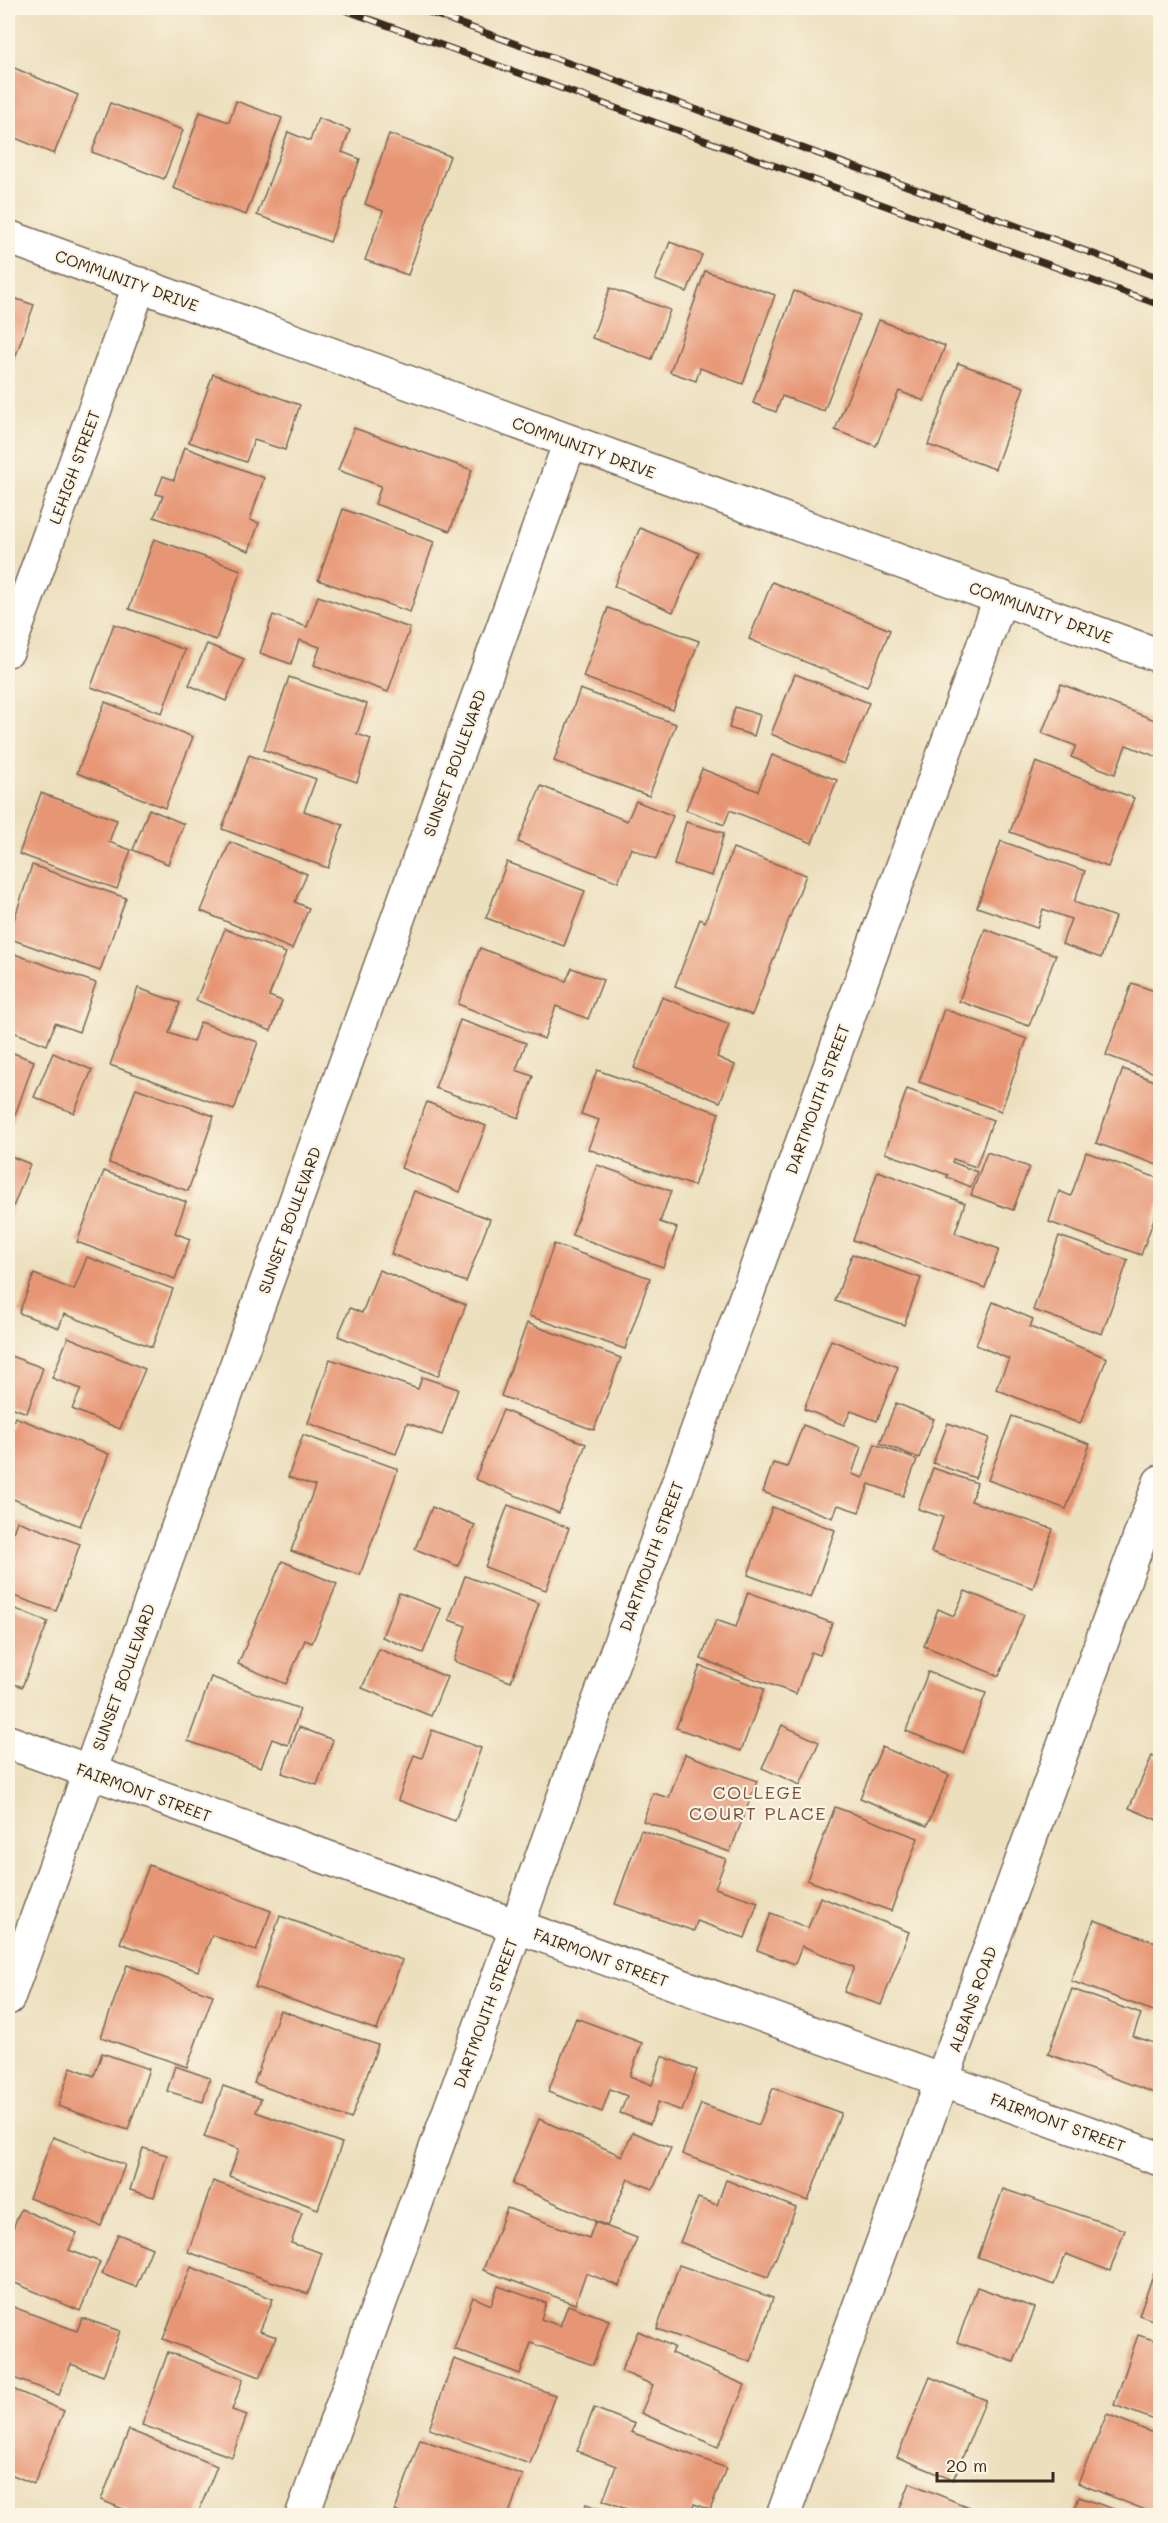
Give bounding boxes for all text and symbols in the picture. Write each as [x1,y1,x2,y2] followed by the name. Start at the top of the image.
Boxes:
[52,244,202,316] street label: COMMUNITY DRIVE
[44,407,104,527] street label: LEHIGH STREET
[509,411,659,483] street label: COMMUNITY DRIVE
[966,576,1116,648] street label: COMMUNITY DRIVE
[418,687,490,839] street label: SUNSET BOULEVARD
[780,1021,854,1177] street label: DARTMOUTH STREET
[253,1144,325,1296] street label: SUNSET BOULEVARD
[614,1478,688,1634] street label: DARTMOUTH STREET
[87,1601,159,1753] street label: SUNSET BOULEVARD
[74,1758,214,1826] street label: FAIRMONT STREET
[689,1780,827,1825] district label: COLLEGE COURT PLACE
[531,1923,671,1991] street label: FAIRMONT STREET
[448,1935,522,2091] street label: DARTMOUTH STREET
[943,1943,1001,2055] street label: ALBANS ROAD
[988,2088,1128,2156] street label: FAIRMONT STREET
[937,2445,1052,2483] scale bar
[946,2453,987,2477] text: 20 m

